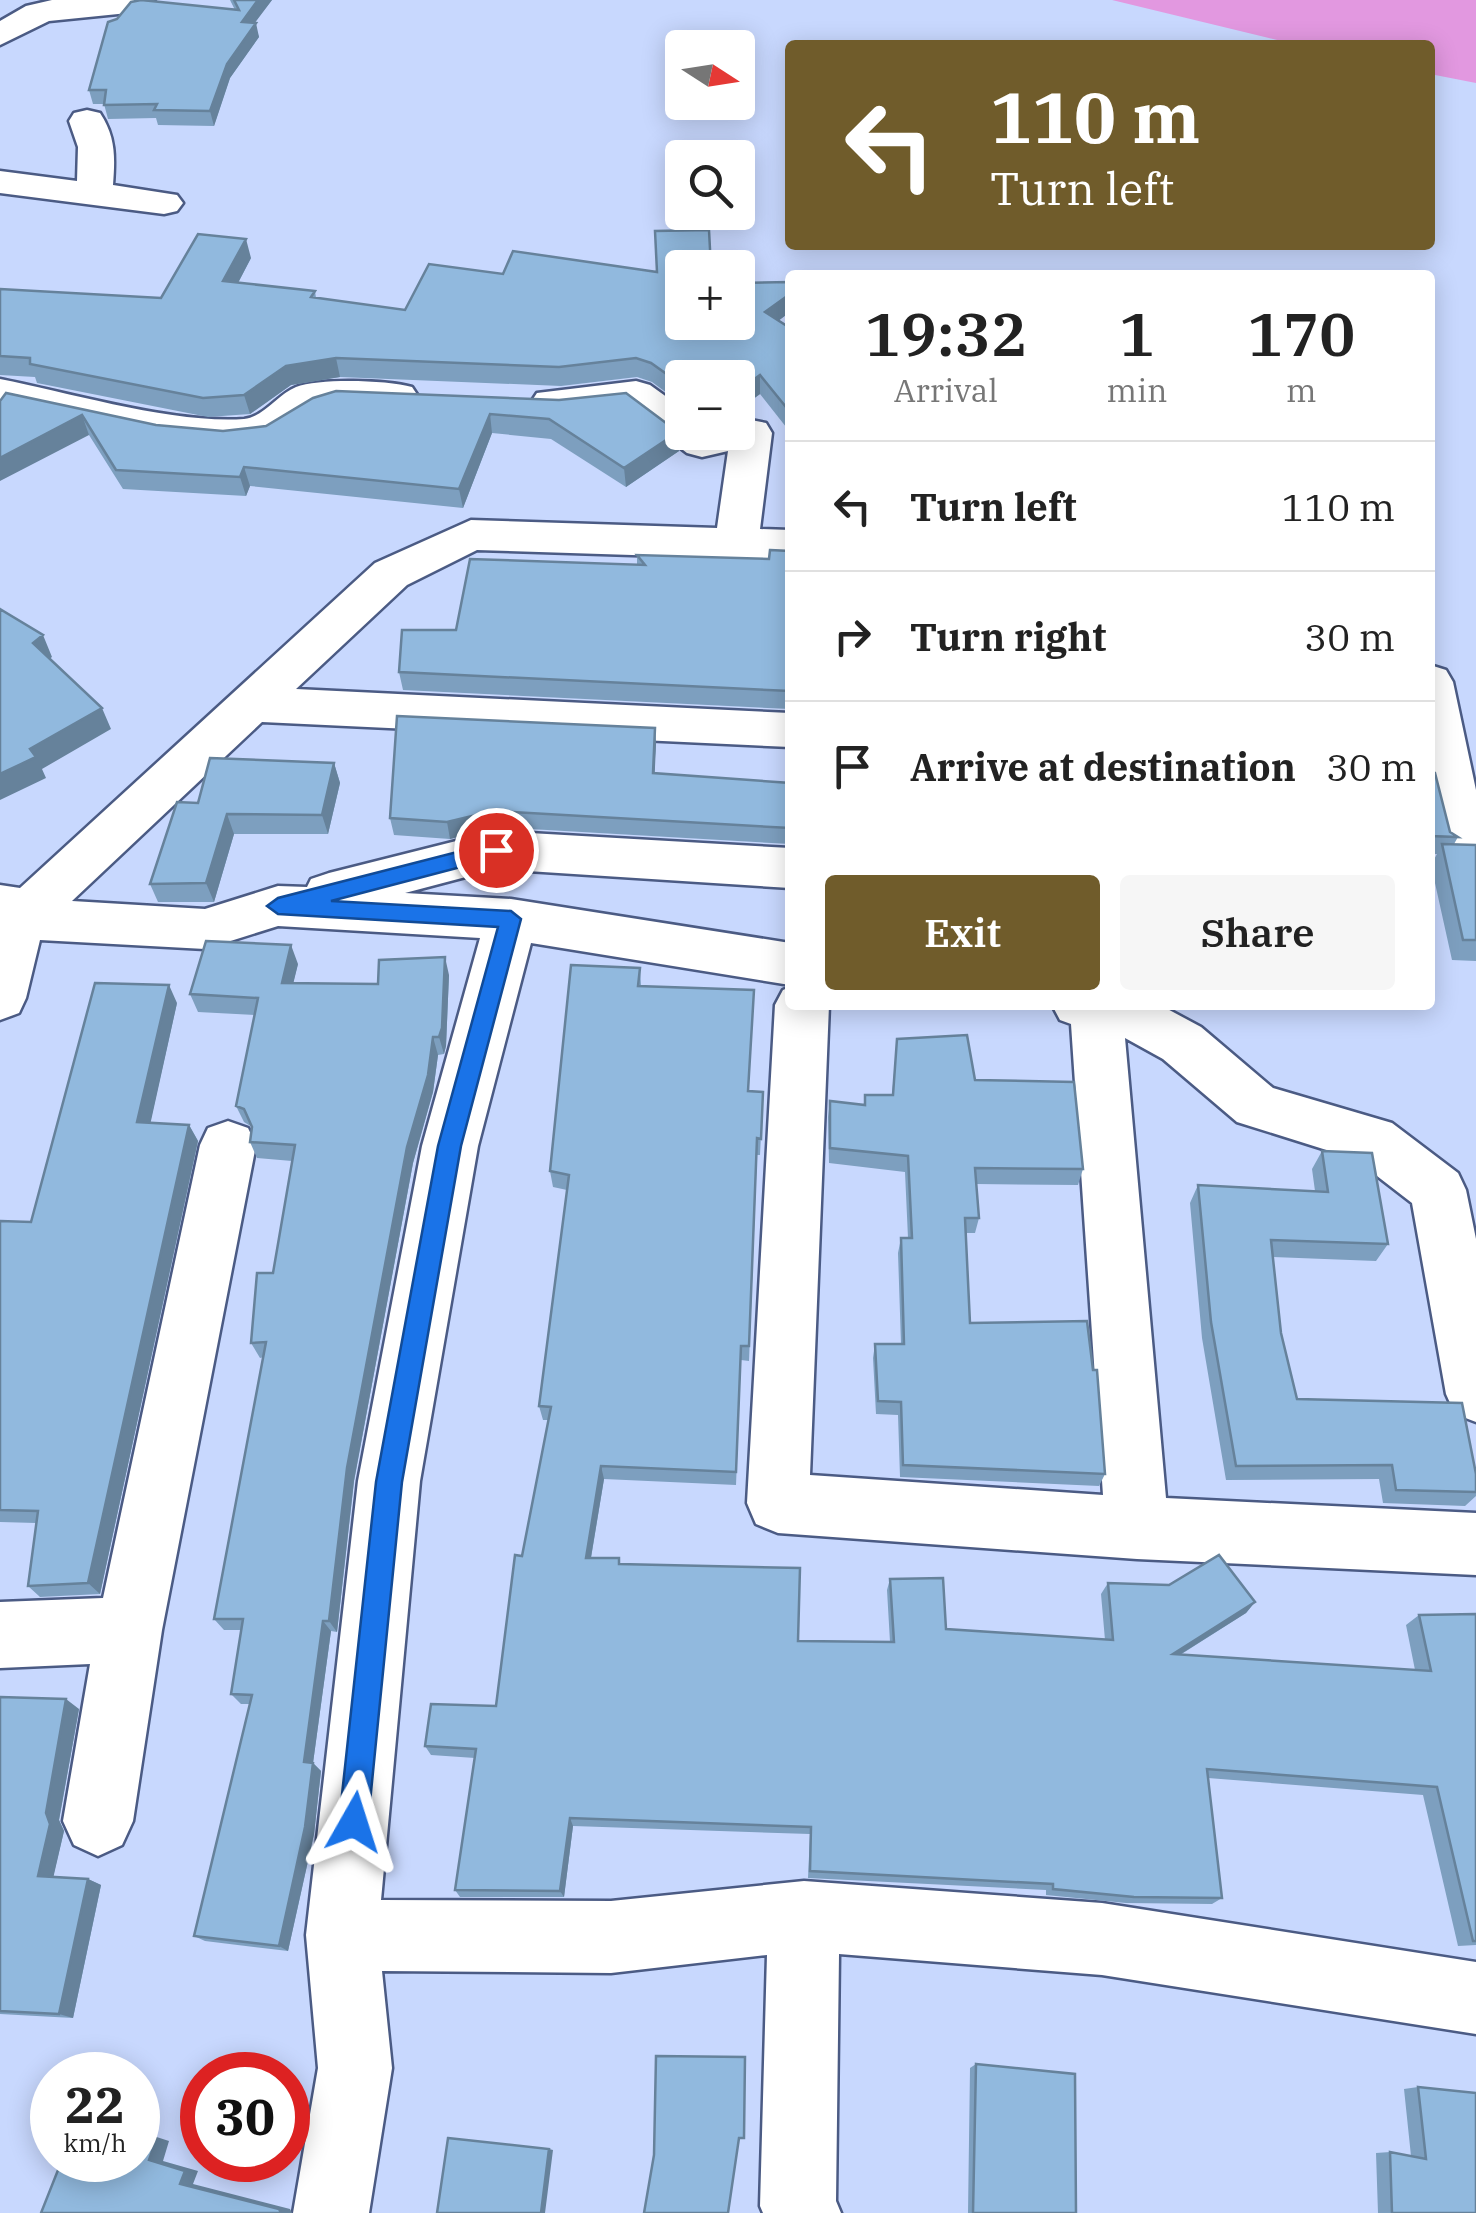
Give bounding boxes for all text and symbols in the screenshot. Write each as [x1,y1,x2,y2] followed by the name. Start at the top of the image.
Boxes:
[665,30,755,120] north arrow
[665,30,755,450] map controls
[990,71,1200,162] text: 110 m
[825,80,955,210] icon: left
[665,140,755,230] button: search
[990,159,1174,217] text: Turn left
[665,250,755,340] button: +
[865,294,1027,373] text: 19:32
[1119,294,1155,373] text: 1
[1247,294,1355,373] text: 170
[665,360,755,450] button: −
[894,369,998,411] text: Arrival
[1106,369,1167,411] text: min
[1286,369,1316,411] text: m
[825,479,880,534] icon: left
[910,482,1077,531] text: Turn left
[1282,482,1395,531] text: 110 m
[825,609,880,664] icon: right
[910,612,1106,661] text: Turn right
[1304,612,1395,661] text: 30 m
[825,739,880,794] icon: arrive
[910,742,1296,791] text: Arrive at destination
[1326,742,1417,791] text: 30 m
[454,808,539,893] pin
[469,823,524,878] icon: arrive
[825,875,1100,990] button: Exit
[1120,875,1395,990] button: Share
[302,1770,406,1874] position arrow
[180,2052,310,2182] speed limit sign: 30
[65,2072,125,2137] text: 22
[63,2126,127,2159] text: km/h

